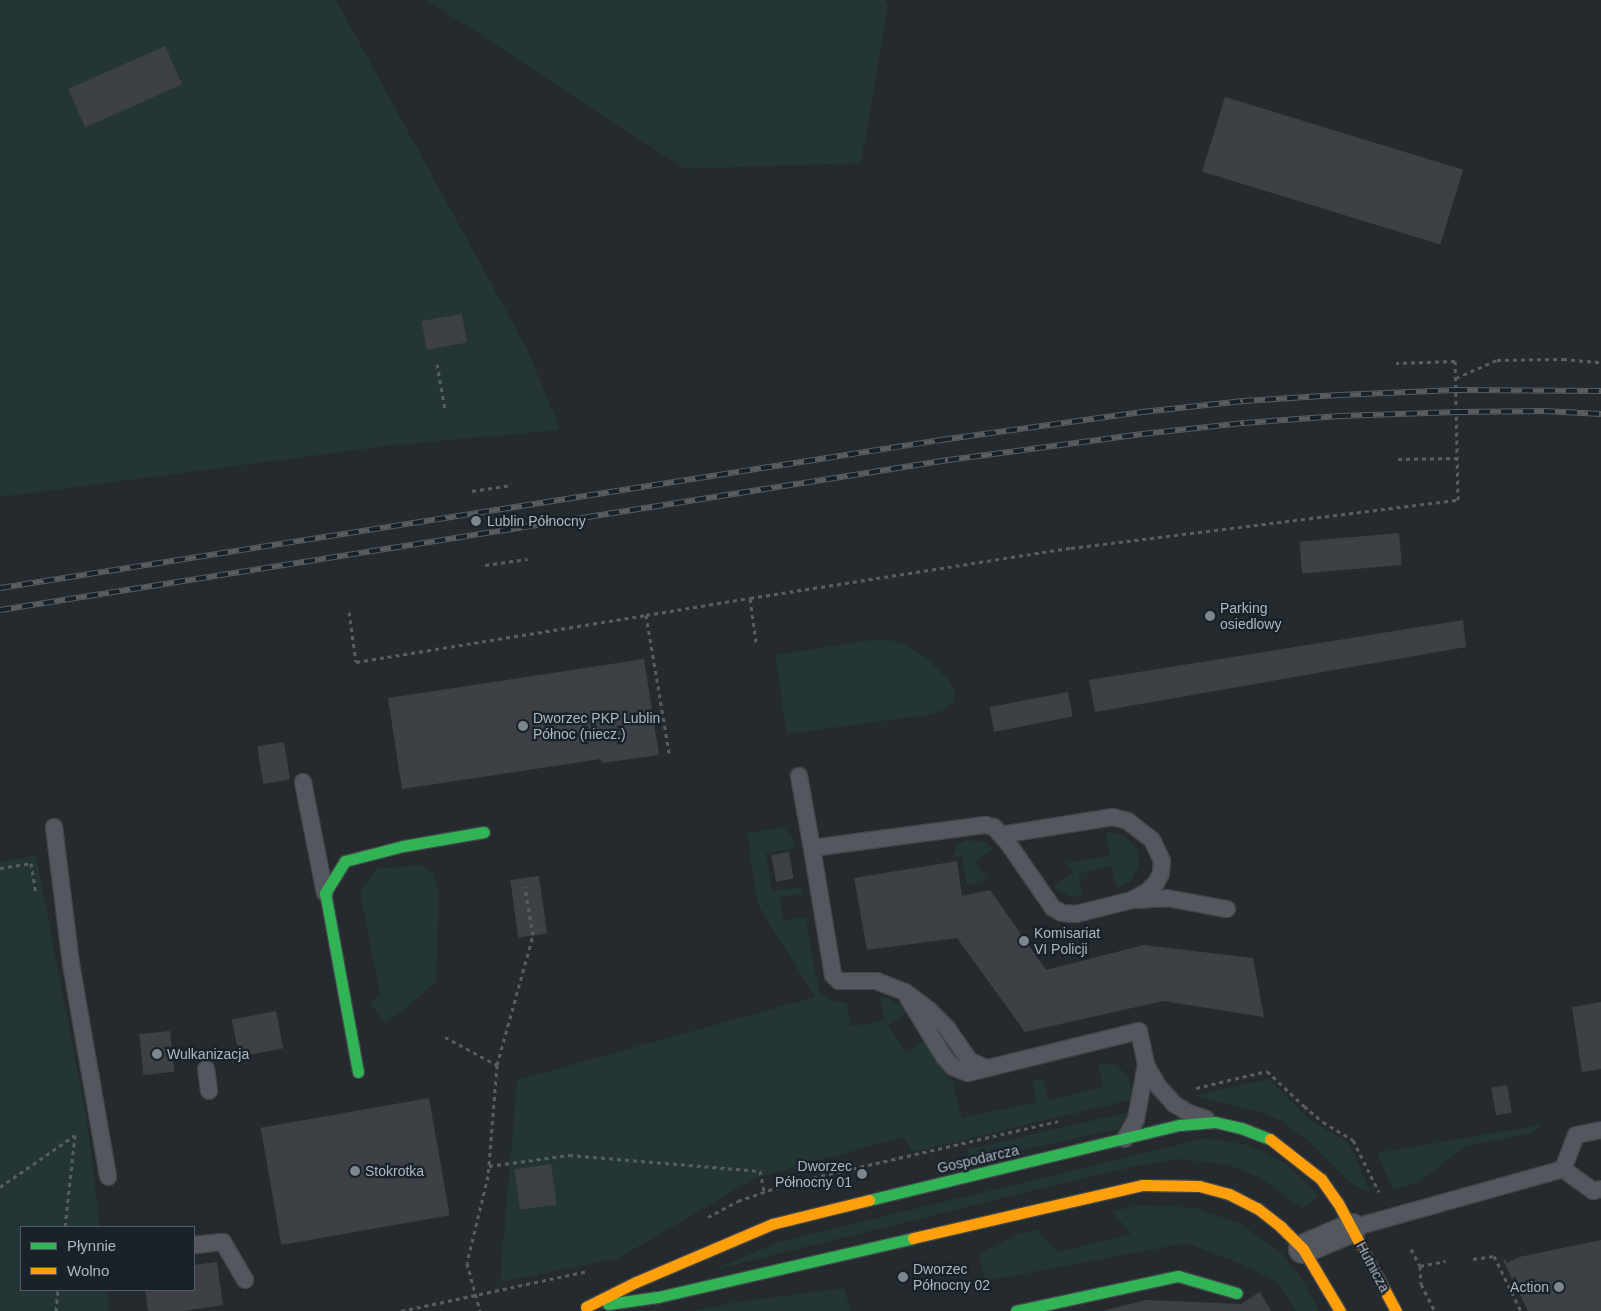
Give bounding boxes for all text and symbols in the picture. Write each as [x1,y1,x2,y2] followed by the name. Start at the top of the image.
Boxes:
[487,513,586,529] place label: Lublin Północny
[469,514,483,528] marker: Lublin Północny
[1220,600,1281,632] place label: Parking osiedlowy
[1204,610,1216,622] marker: Parking osiedlowy
[533,710,661,742] place label: Dworzec PKP Lublin Północ (niecz.)
[517,720,529,732] marker: Dworzec PKP Lublin Północ (niecz.)
[1034,925,1100,958] place label: Komisariat VI Policji
[1018,935,1030,947] marker: Komisariat VI Policji
[167,1046,249,1062] place label: Wulkanizacja
[151,1048,163,1060] marker: Wulkanizacja
[936,1141,1020,1177] street label: Gospodarcza
[775,1158,852,1190] place label: Dworzec Północny 01
[365,1163,424,1179] place label: Stokrotka
[349,1165,361,1177] marker: Stokrotka
[856,1168,868,1180] marker: Dworzec Północny 01
[20,1226,195,1291] legend
[67,1237,116,1254] text: Płynnie
[1353,1239,1393,1295] street label: Hutnicza
[913,1261,990,1294] place label: Dworzec Północny 02
[67,1262,109,1279] text: Wolno
[897,1271,909,1283] marker: Dworzec Północny 02
[1510,1279,1549,1295] place label: Action
[1553,1281,1565,1293] marker: Action

